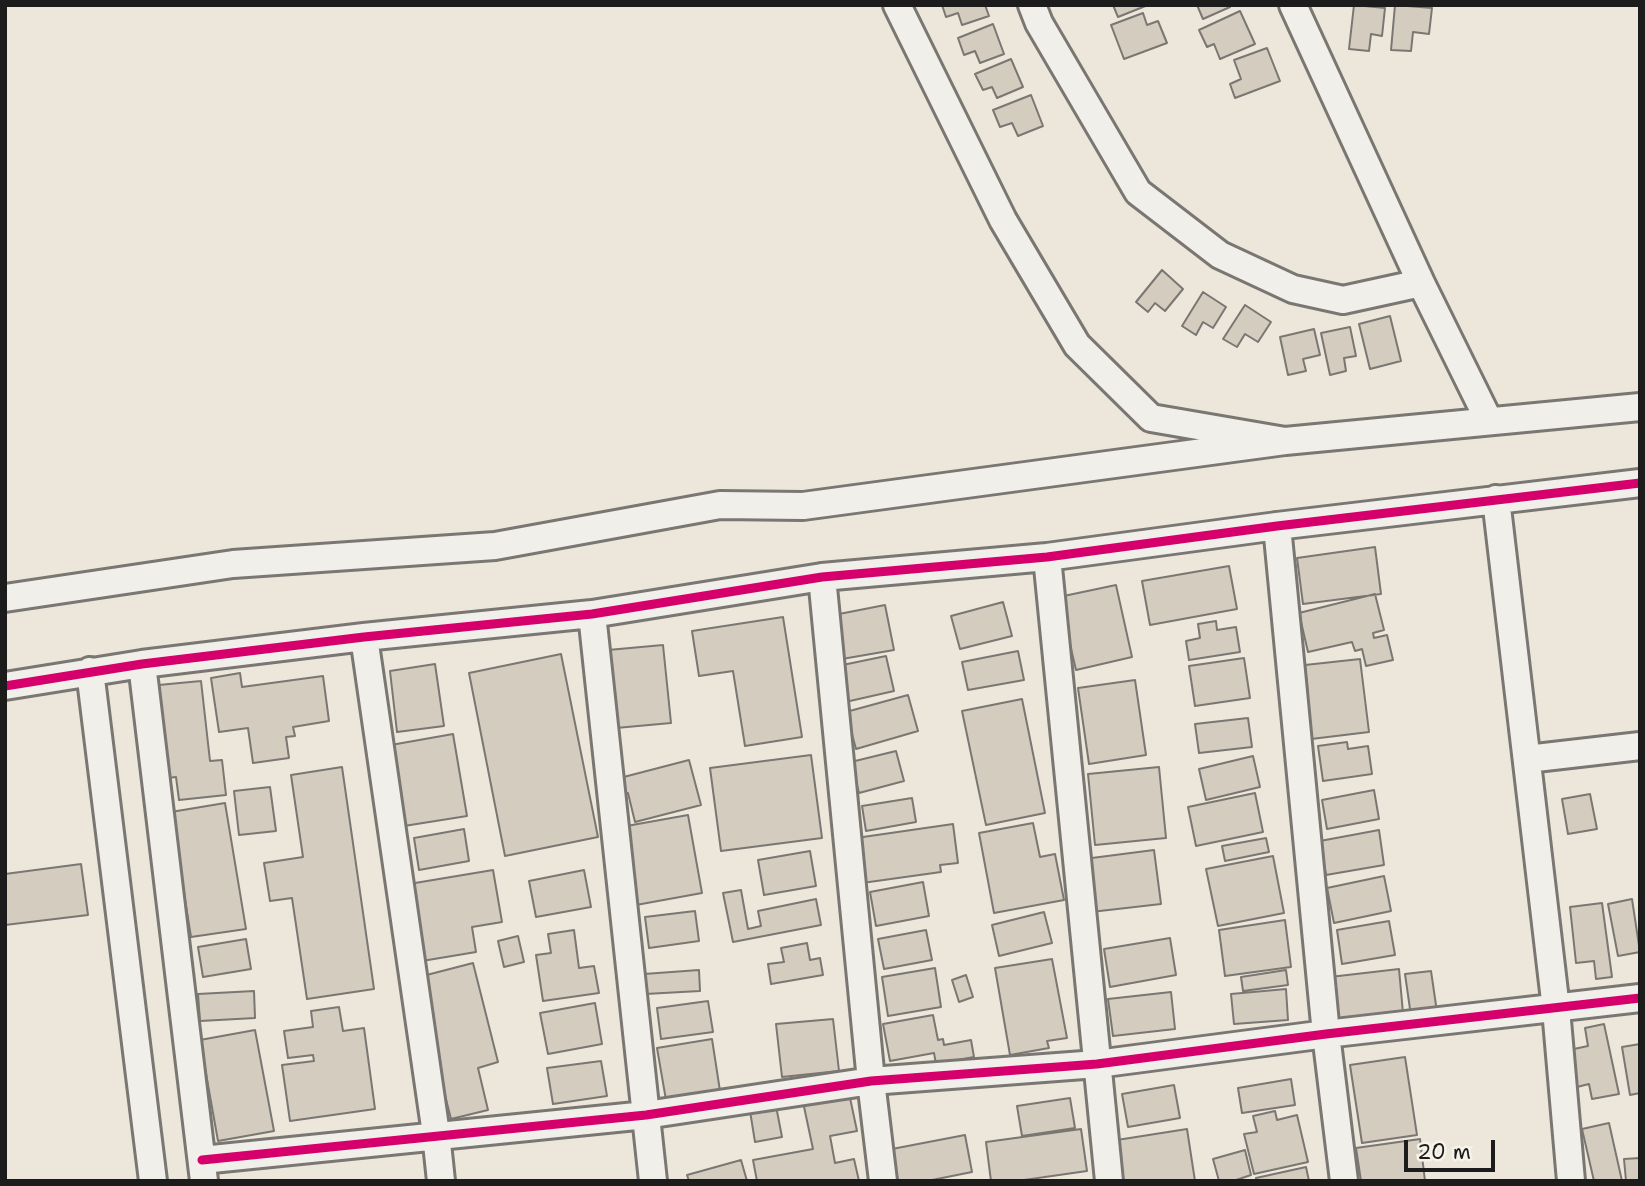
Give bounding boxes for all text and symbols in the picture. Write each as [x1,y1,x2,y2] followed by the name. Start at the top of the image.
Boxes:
[1407,1126,1498,1170] scale bar
[1417,1138,1471,1166] text: 20 m

